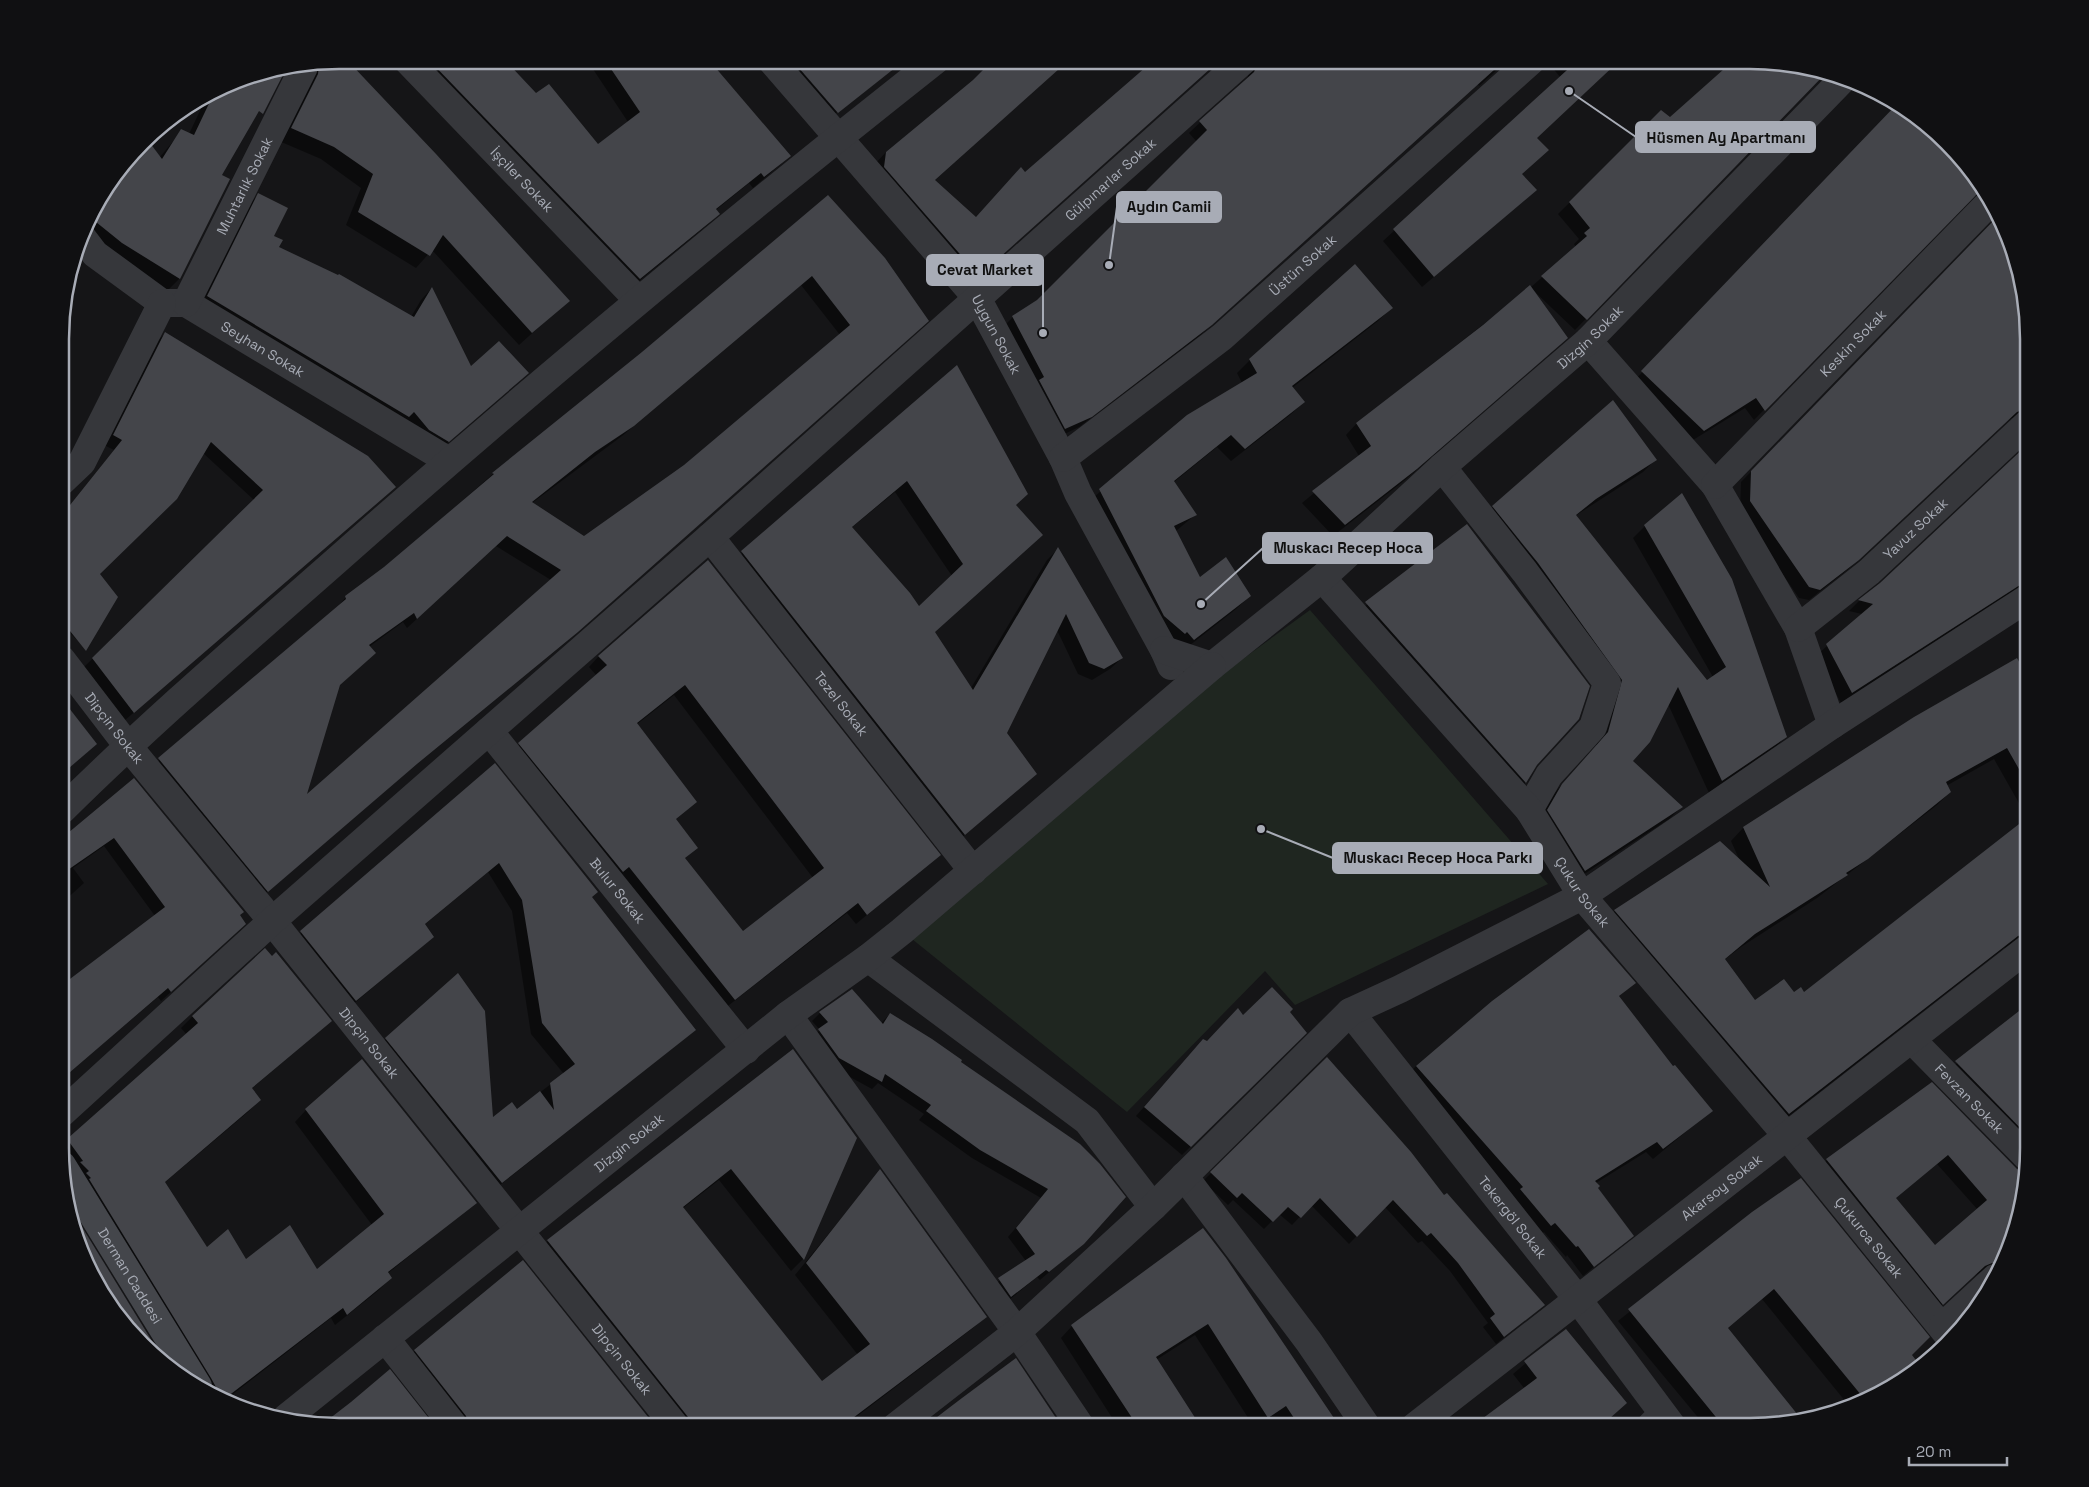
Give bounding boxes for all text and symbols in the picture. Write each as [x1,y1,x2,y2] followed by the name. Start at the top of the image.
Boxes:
[1636,122,1815,152] callout: Hüsmen Ay Apartmanı
[1647,128,1805,147] text: Hüsmen Ay Apartmanı
[213,134,277,238] street label: Muhtarlık Sokak
[1061,134,1160,225] street label: Gülpınarlar Sokak
[487,143,558,216] street label: İşçiler Sokak
[1117,192,1221,222] callout: Aydın Camii
[1127,197,1211,216] text: Aydın Camii
[1265,230,1340,300] street label: Üstün Sokak
[927,255,1043,285] callout: Cevat Market
[937,260,1033,279] text: Cevat Market
[968,291,1025,378] street label: Uygun Sokak
[1553,301,1627,373] street label: Dizgin Sokak
[1816,305,1890,381] street label: Keskin Sokak
[218,317,308,381] street label: Seyhan Sokak
[1879,493,1952,563] street label: Yavuz Sokak
[1263,533,1432,563] callout: Muskacı Recep Hoca
[1273,538,1423,557] text: Muskacı Recep Hoca
[810,668,872,740] street label: Tezel Sokak
[81,689,148,768] street label: Dipçin Sokak
[1333,843,1542,873] callout: Muskacı Recep Hoca Parkı
[1344,848,1532,867] text: Muskacı Recep Hoca Parkı
[586,854,650,927] street label: Bulur Sokak
[1551,854,1614,931] street label: Çukur Sokak
[335,1004,403,1082] street label: Dipçin Sokak
[1931,1060,2008,1137] street label: Fevzan Sokak
[590,1109,668,1176] street label: Dizgin Sokak
[1677,1150,1766,1224] street label: Akarsoy Sokak
[1474,1172,1551,1263] street label: Tekergöl Sokak
[1831,1193,1907,1282] street label: Çukurca Sokak
[94,1224,166,1327] street label: Derman Caddesi
[588,1320,656,1399] street label: Dipçin Sokak
[1909,1434,2006,1466] scale bar
[1916,1442,1951,1461] text: 20 m

